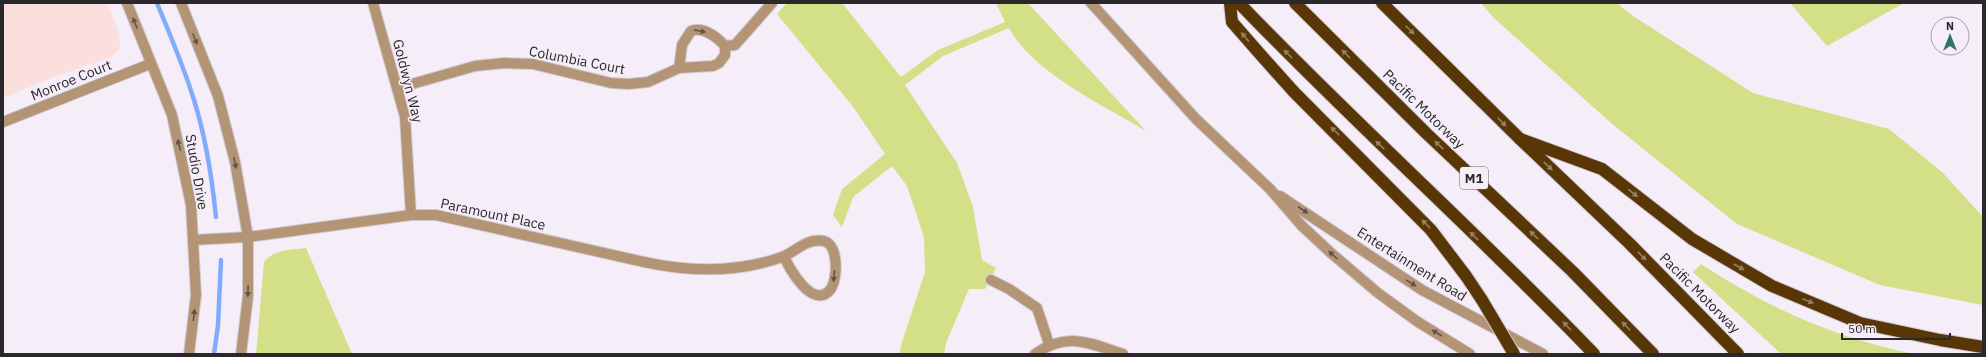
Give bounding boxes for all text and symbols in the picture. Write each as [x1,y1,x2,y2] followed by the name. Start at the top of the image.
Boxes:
[131,16,137,28] one-way arrow
[1930,16,1970,56] north arrow
[1946,19,1954,33] text: N
[1405,26,1415,35] one-way arrow
[694,28,706,34] one-way arrow
[1241,32,1250,42] one-way arrow
[193,34,199,46] one-way arrow
[389,37,427,125] street label: Goldwyn Way
[527,42,627,78] street label: Columbia Court
[1283,49,1292,59] one-way arrow
[1341,49,1351,59] one-way arrow
[28,56,114,104] street label: Monroe Court
[1379,65,1469,153] street label: Pacific Motorway
[1497,117,1507,127] one-way arrow
[1330,126,1340,136] one-way arrow
[182,133,213,211] street label: Studio Drive
[176,139,182,151] one-way arrow
[1375,140,1385,150] one-way arrow
[1434,141,1444,150] one-way arrow
[232,156,238,169] one-way arrow
[1543,161,1553,171] one-way arrow
[1460,167,1488,189] road number: M1
[1627,189,1638,197] one-way arrow
[439,194,547,234] street label: Paramount Place
[1297,207,1308,214] one-way arrow
[1421,219,1431,229] one-way arrow
[1354,223,1470,305] street label: Entertainment Road
[1528,230,1539,239] one-way arrow
[1468,231,1479,240] one-way arrow
[1656,249,1744,337] street label: Pacific Motorway
[1328,251,1338,260] one-way arrow
[1637,251,1647,261] one-way arrow
[1733,264,1745,271] one-way arrow
[831,270,837,282] one-way arrow
[1405,279,1417,286] one-way arrow
[244,285,251,298] one-way arrow
[1802,298,1813,304] one-way arrow
[191,309,197,321] one-way arrow
[1842,315,1950,341] scale bar
[1562,321,1572,331] one-way arrow
[1621,321,1631,331] one-way arrow
[1848,321,1876,336] text: 50 m
[1432,329,1442,337] one-way arrow

